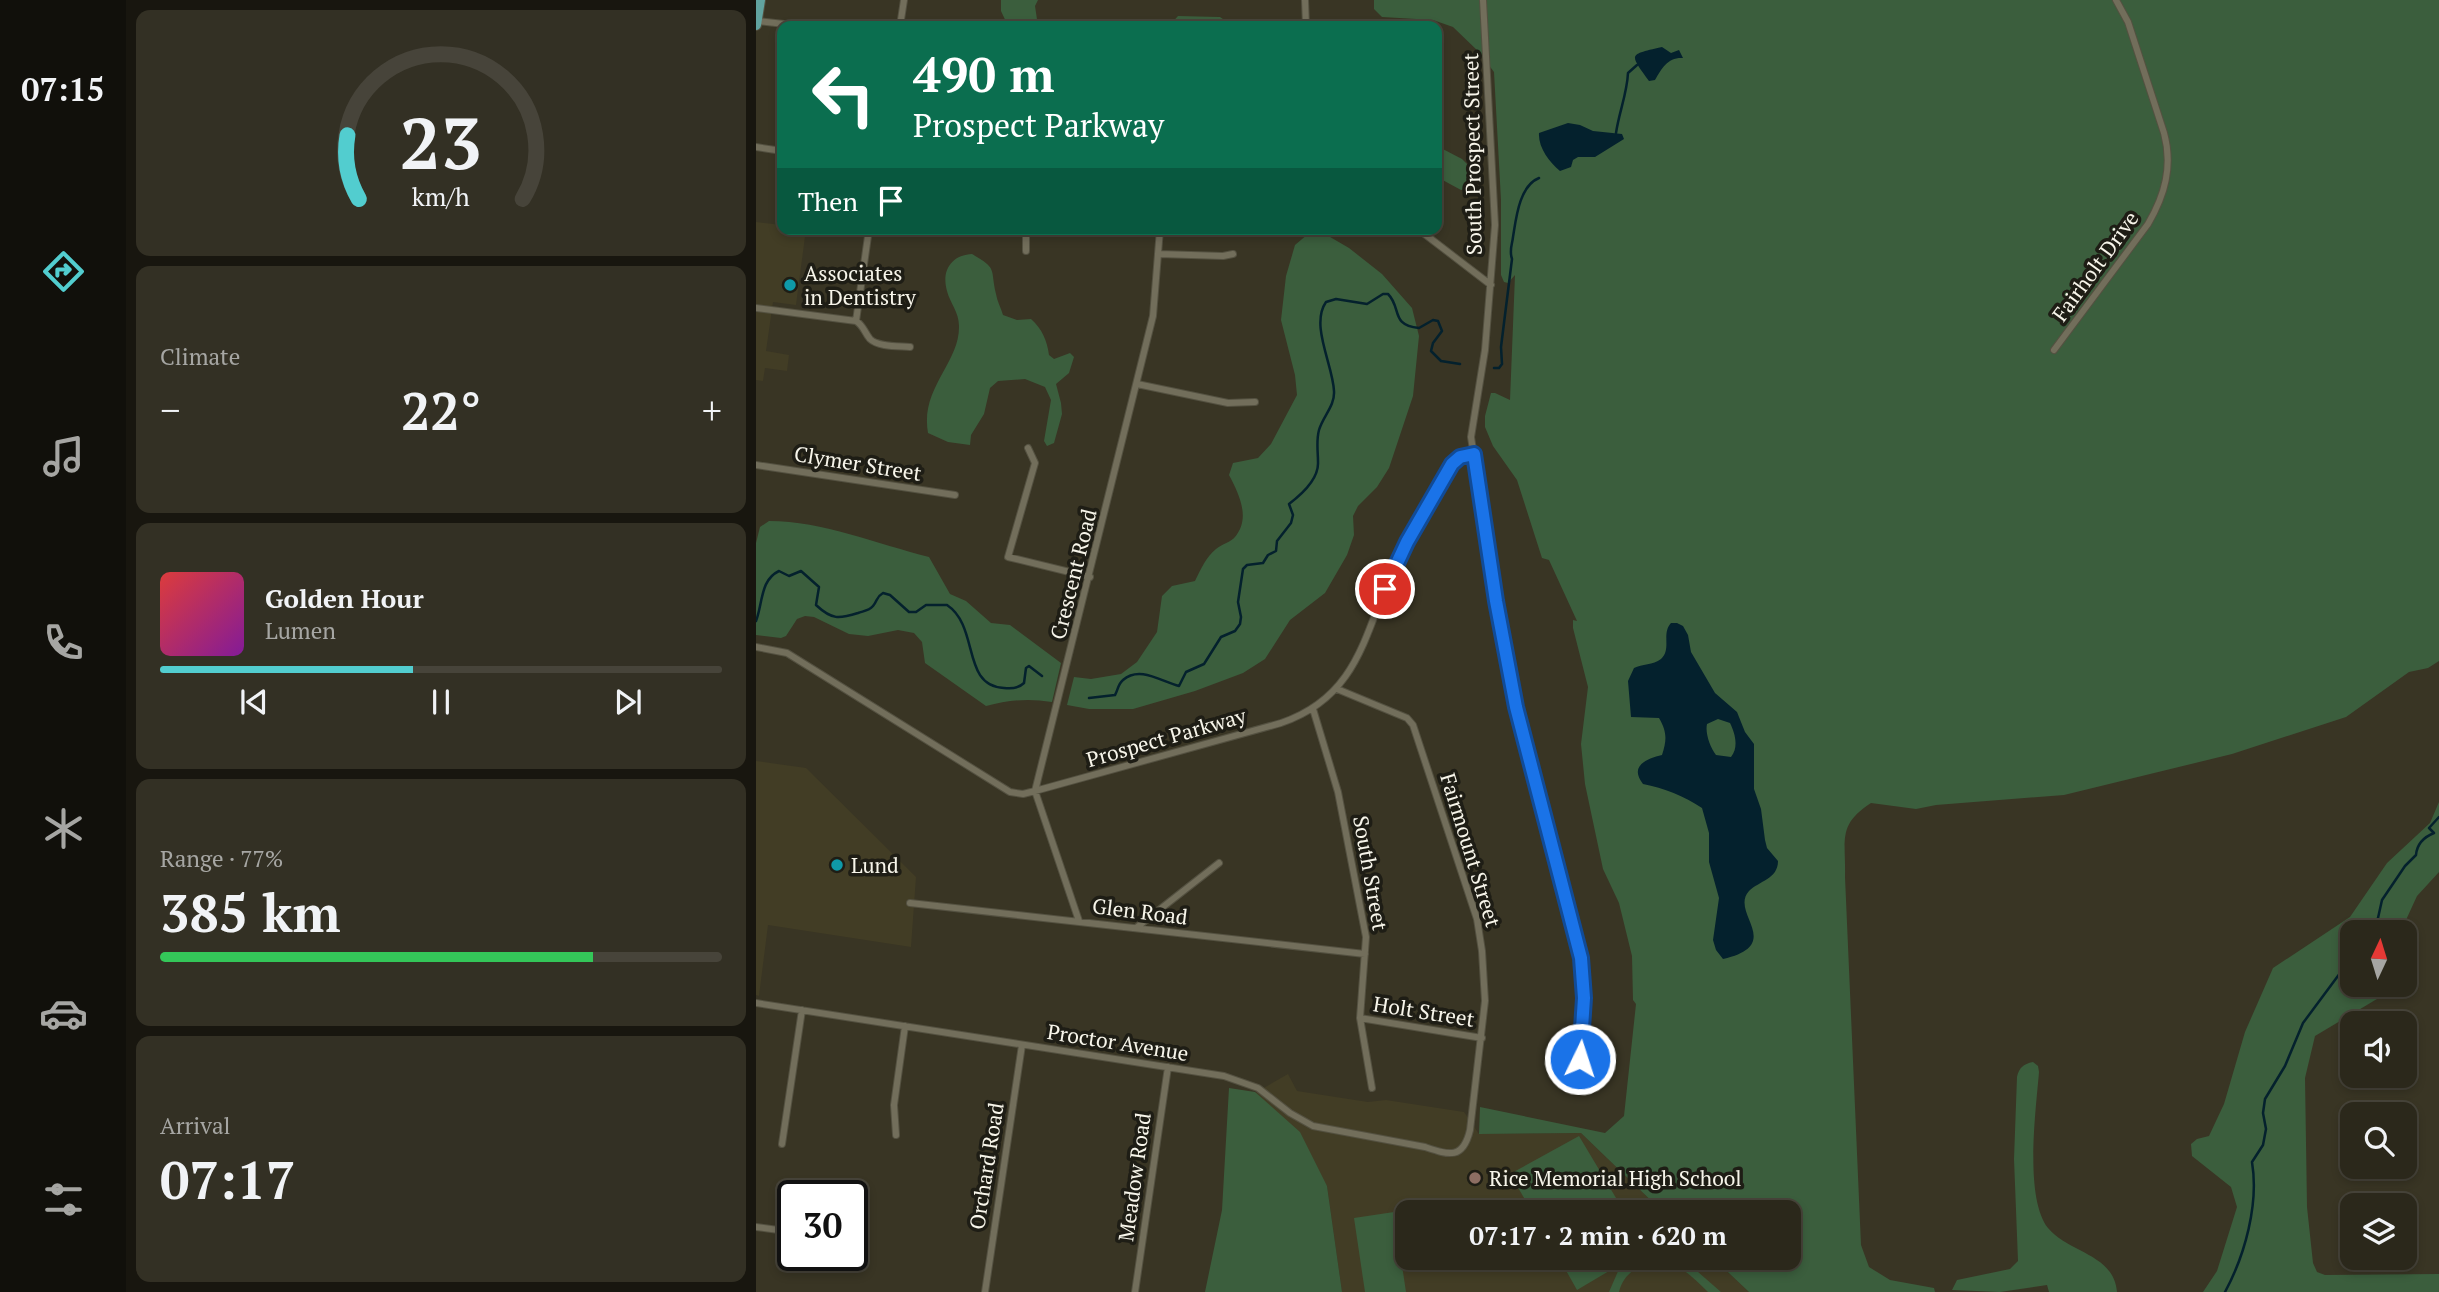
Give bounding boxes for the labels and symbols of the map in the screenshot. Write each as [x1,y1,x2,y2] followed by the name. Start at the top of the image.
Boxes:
[1456,52,1488,256] street label: South Prospect Street
[2046,205,2144,327] street label: Fairholt Drive
[804,259,916,311] place label: Associates in Dentistry
[782,277,798,293] marker: Associates in Dentistry
[792,439,924,487] street label: Clymer Street
[1043,506,1103,642] street label: Crescent Road
[1355,559,1415,619] pin
[1083,701,1249,773] street label: Prospect Parkway
[1434,770,1508,931] street label: Fairmount Street
[1347,813,1395,933] street label: South Street
[851,851,899,879] place label: Lund
[829,857,845,873] marker: Lund
[1091,891,1190,931] street label: Glen Road
[2340,920,2417,998] north arrow
[1371,989,1477,1033] street label: Holt Street
[1045,1017,1191,1067] street label: Proctor Avenue
[1543,1022,1617,1096] position arrow
[962,1100,1010,1231] street label: Orchard Road
[1111,1111,1157,1243] street label: Meadow Road
[1489,1164,1742,1192] place label: Rice Memorial High School
[1467,1170,1483,1186] marker: Rice Memorial High School
[777,1180,868,1271] speed limit sign: 30

